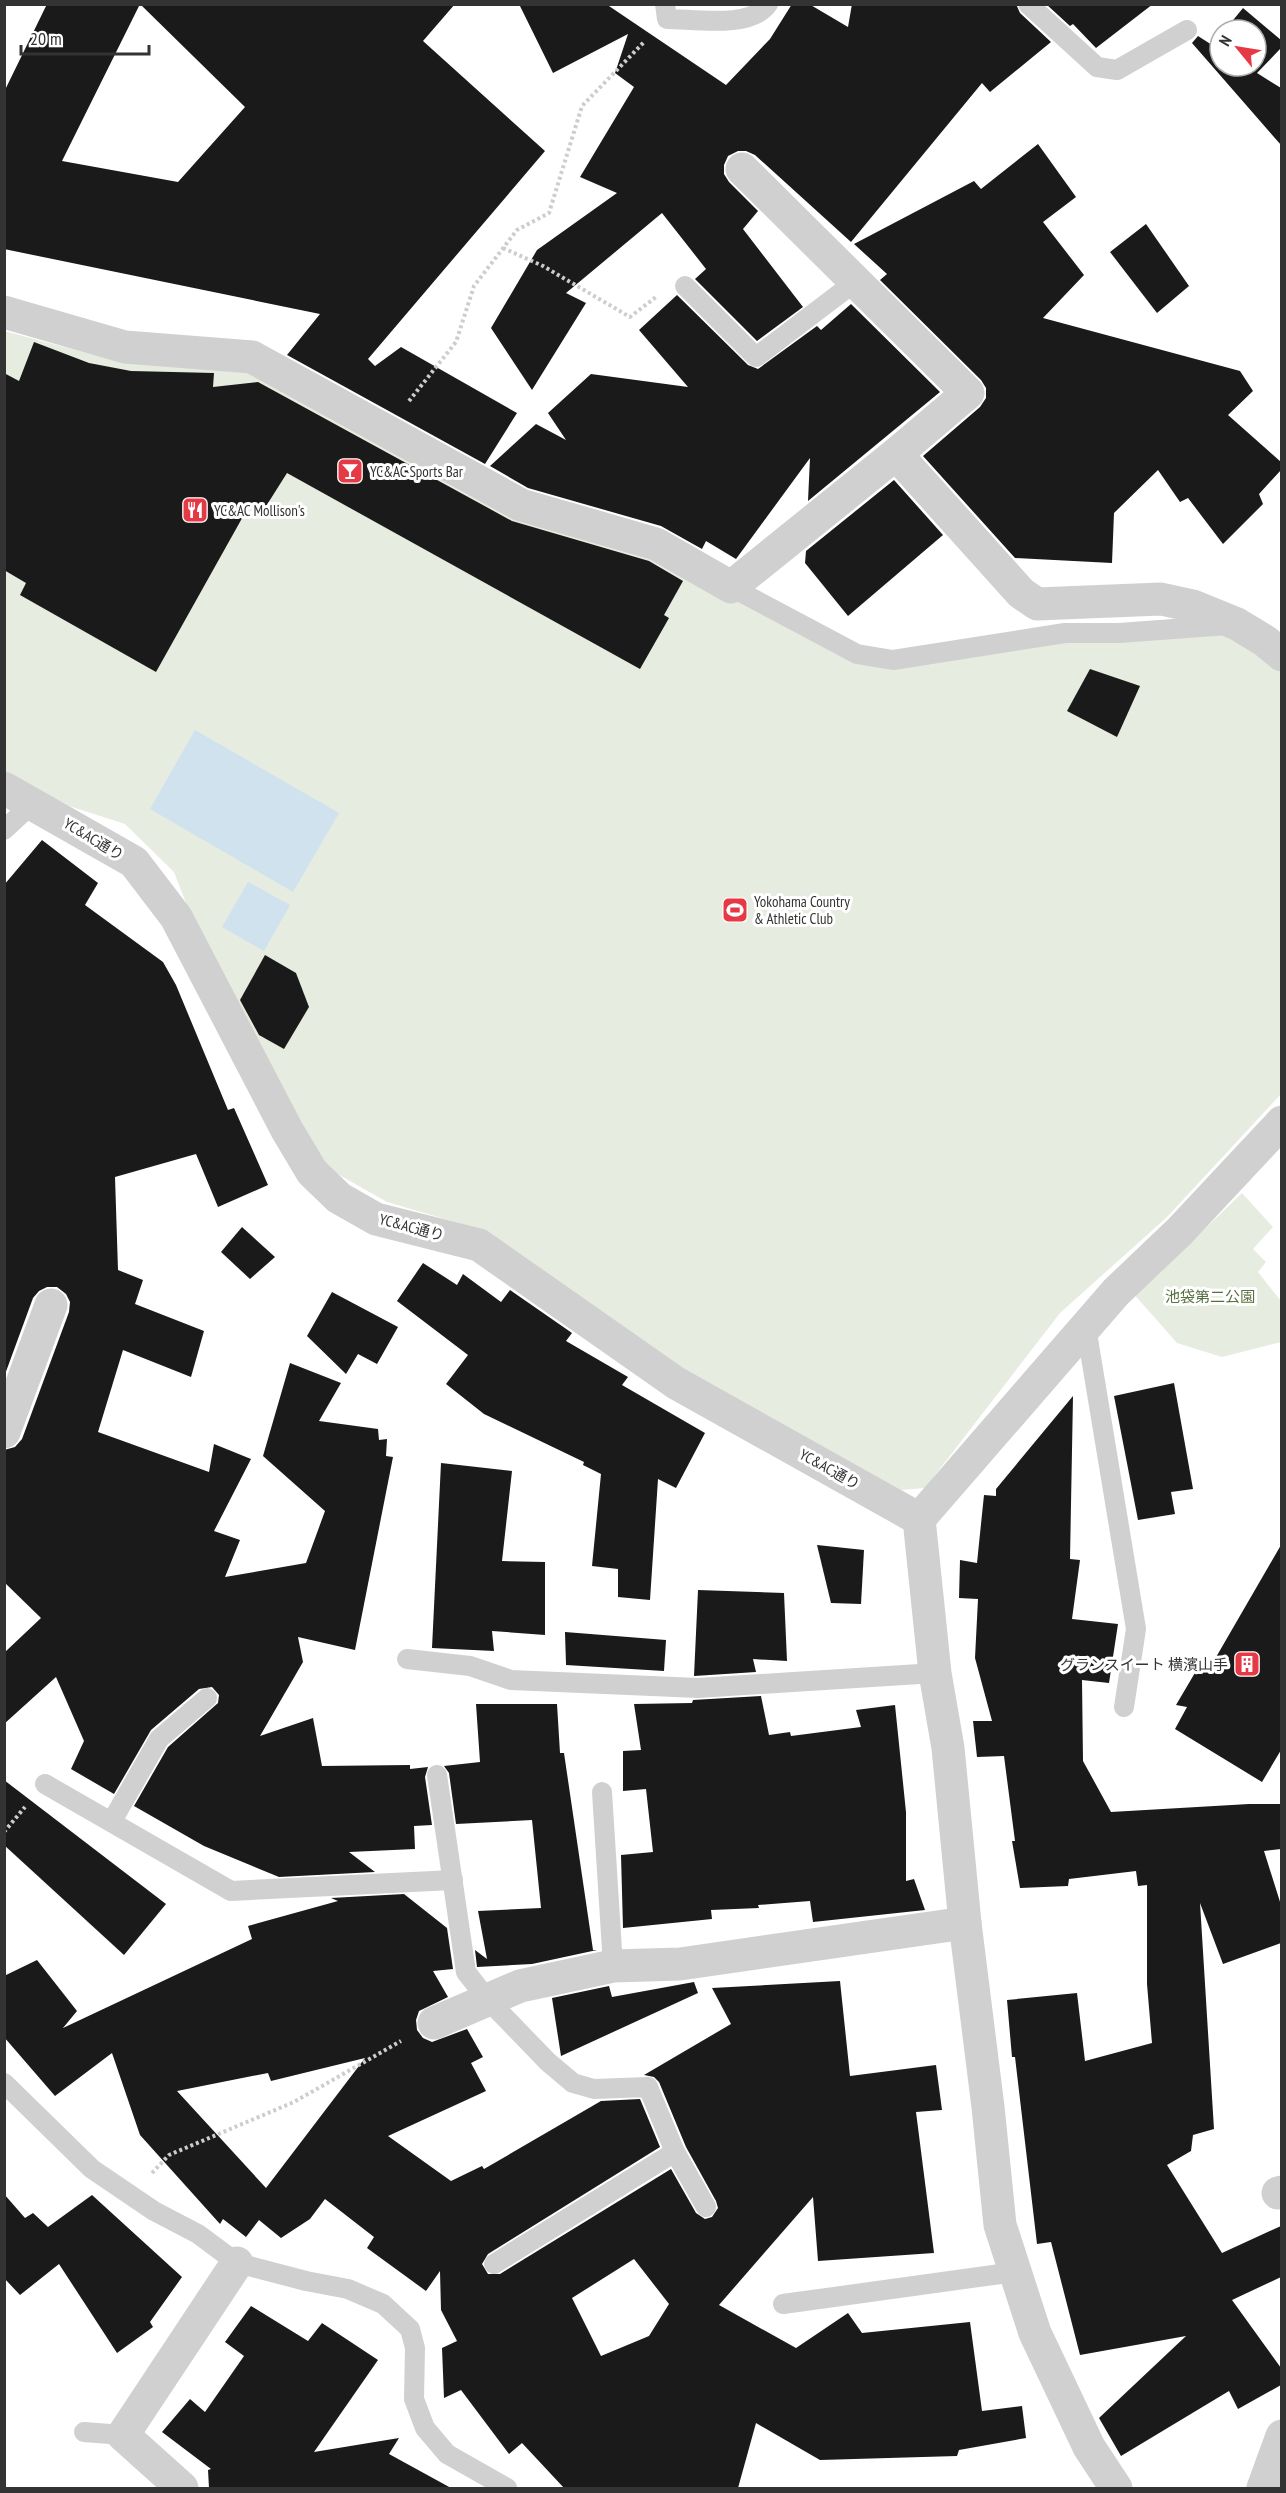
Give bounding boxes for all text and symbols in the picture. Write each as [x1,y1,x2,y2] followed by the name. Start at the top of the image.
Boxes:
[21,18,148,56] scale bar
[1208,18,1268,78] north arrow
[30,27,62,50] text: 20 m
[1214,32,1236,49] text: N
[335,456,365,486] bar icon: YC&AC Sports Bar
[370,462,464,481] place label: YC&AC Sports Bar
[180,495,210,525] restaurant icon: YC&AC Mollison's
[214,501,305,520] place label: YC&AC Mollison's
[61,814,127,864] street label: YC&AC通り
[754,892,850,928] place label: Yokohama Country & Athletic Club
[720,895,750,925] sports icon: Yokohama Country & Athletic Club
[377,1209,447,1245] street label: YC&AC通り
[1165,1287,1255,1306] park label: 池袋第二公園
[796,1445,864,1493] street label: YC&AC通り
[1232,1649,1262,1679] building icon: グランスイート 横濱山手
[1060,1655,1228,1674] place label: グランスイート 横濱山手

